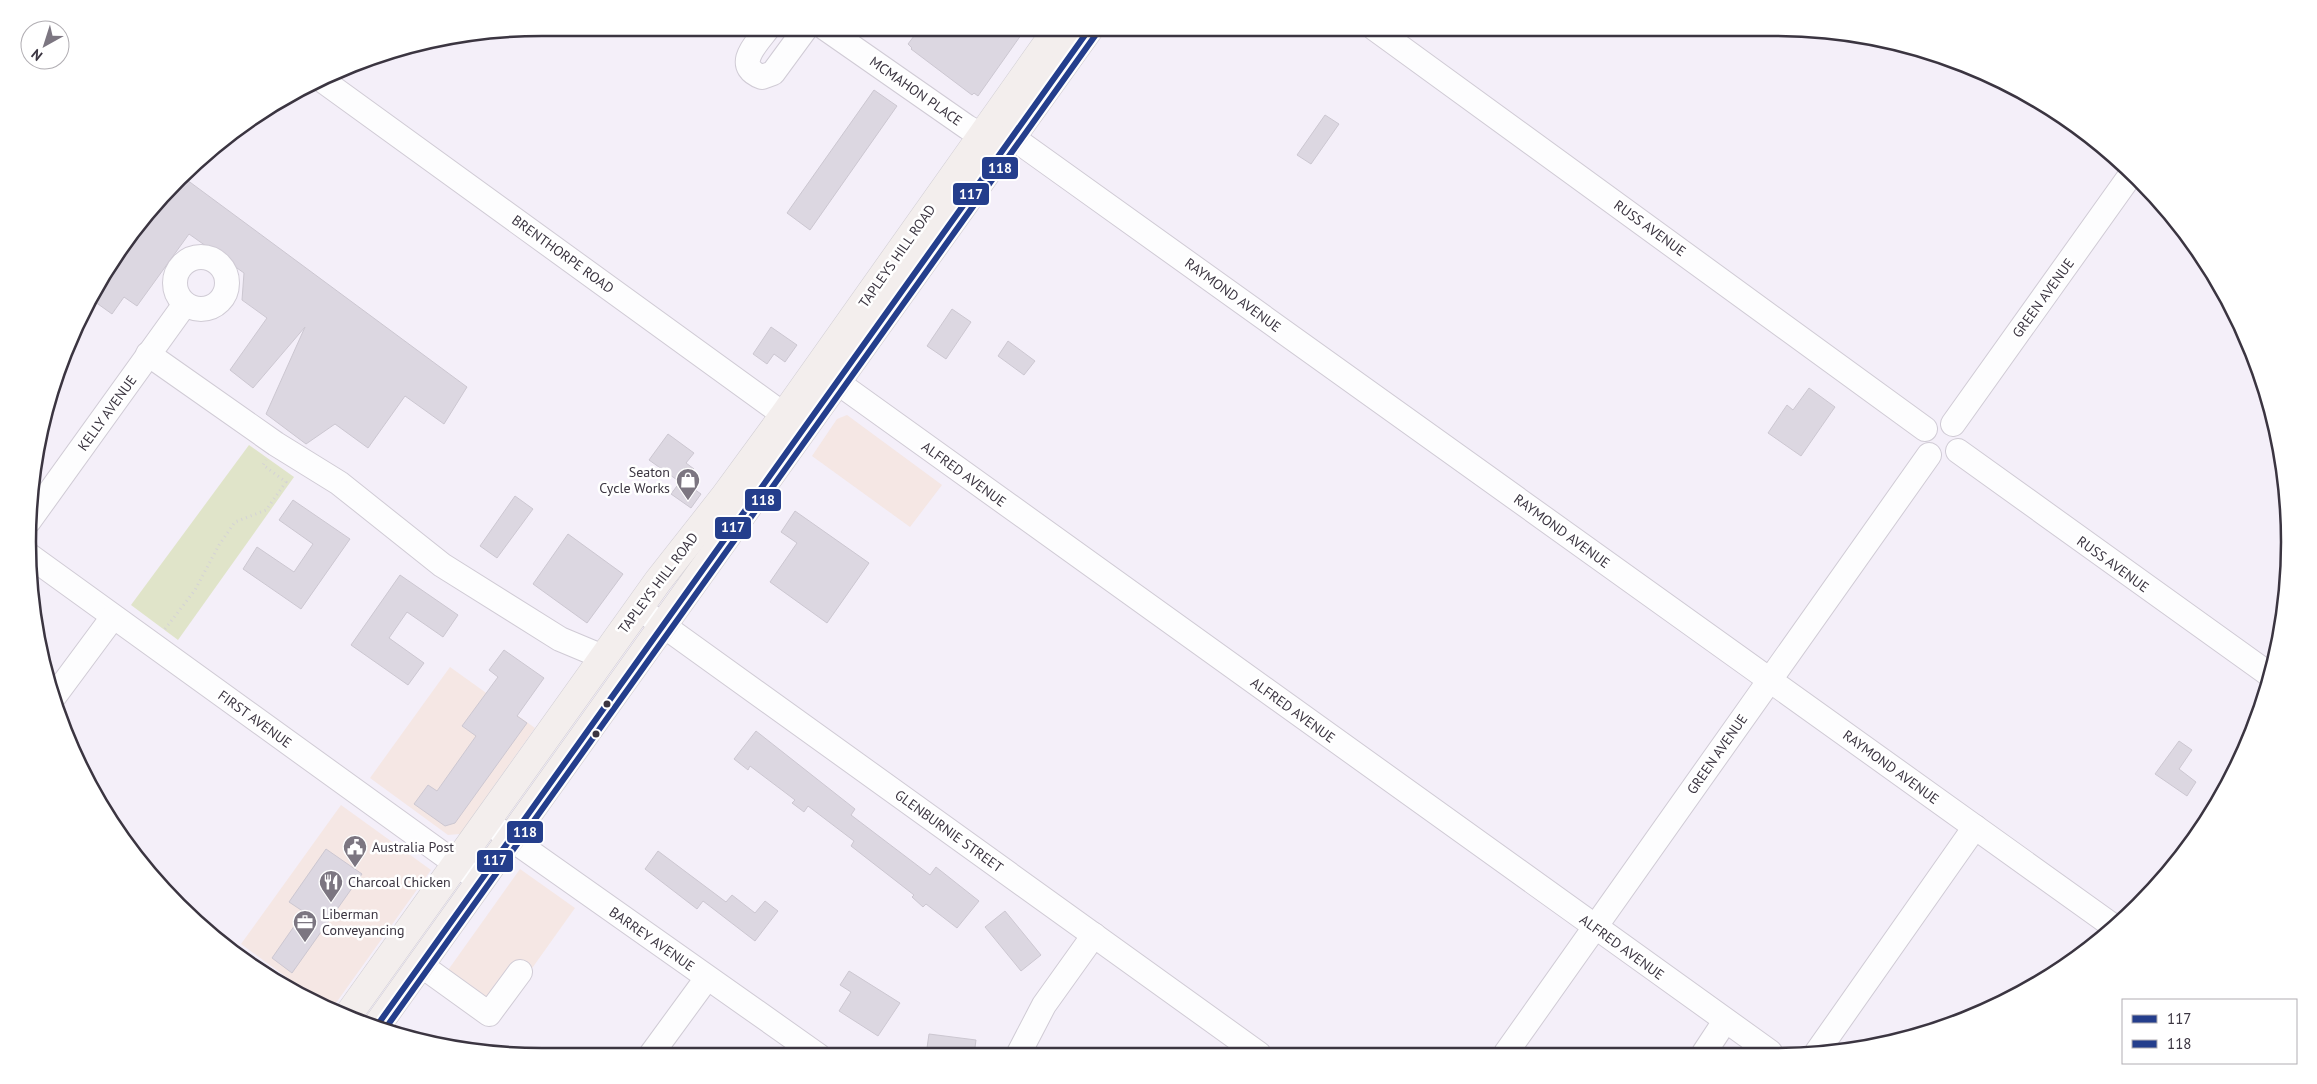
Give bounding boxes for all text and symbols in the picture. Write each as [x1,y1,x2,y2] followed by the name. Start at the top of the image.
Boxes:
[20,20,70,70] north arrow
[28,45,46,65] text: N
[866,52,966,130] street label: MCMAHON PLACE
[981,156,1019,180] line badge: 118
[988,159,1012,177] text: 118
[952,182,990,206] line badge: 117
[959,185,983,203] text: 117
[1610,196,1690,260] street label: RUSS AVENUE
[855,201,939,311] street label: TAPLEYS HILL ROAD
[508,211,618,297] street label: BRENTHORPE ROAD
[1181,254,1285,336] street label: RAYMOND AVENUE
[2008,255,2078,341] street label: GREEN AVENUE
[74,372,140,454] street label: KELLY AVENUE
[918,437,1010,511] street label: ALFRED AVENUE
[599,463,670,497] place label: Seaton Cycle Works
[675,467,701,501] shop icon: Seaton Cycle Works
[744,488,782,512] line badge: 118
[1510,490,1614,572] street label: RAYMOND AVENUE
[751,491,775,509] text: 118
[714,516,752,540] line badge: 117
[721,518,745,536] text: 117
[614,529,702,637] street label: TAPLEYS HILL ROAD
[2073,532,2153,596] street label: RUSS AVENUE
[1247,673,1339,747] street label: ALFRED AVENUE
[215,686,295,752] street label: FIRST AVENUE
[602,699,612,709] unlabelled marker
[1683,710,1751,798] street label: GREEN AVENUE
[1839,726,1943,808] street label: RAYMOND AVENUE
[591,729,601,739] unlabelled marker
[891,786,1007,876] street label: GLENBURNIE STREET
[506,820,544,844] line badge: 118
[513,823,537,841] text: 118
[342,834,368,868] public building icon: Australia Post
[372,838,454,856] place label: Australia Post
[476,849,514,873] line badge: 117
[483,851,507,869] text: 117
[318,869,344,903] restaurant icon: Charcoal Chicken
[348,873,451,891] place label: Charcoal Chicken
[606,903,698,975] street label: BARREY AVENUE
[322,905,404,939] place label: Liberman Conveyancing
[292,909,318,943] office icon: Liberman Conveyancing
[1576,910,1668,984] street label: ALFRED AVENUE
[2122,999,2297,1064] legend
[2167,1009,2192,1028] text: 117
[2167,1034,2192,1053] text: 118

